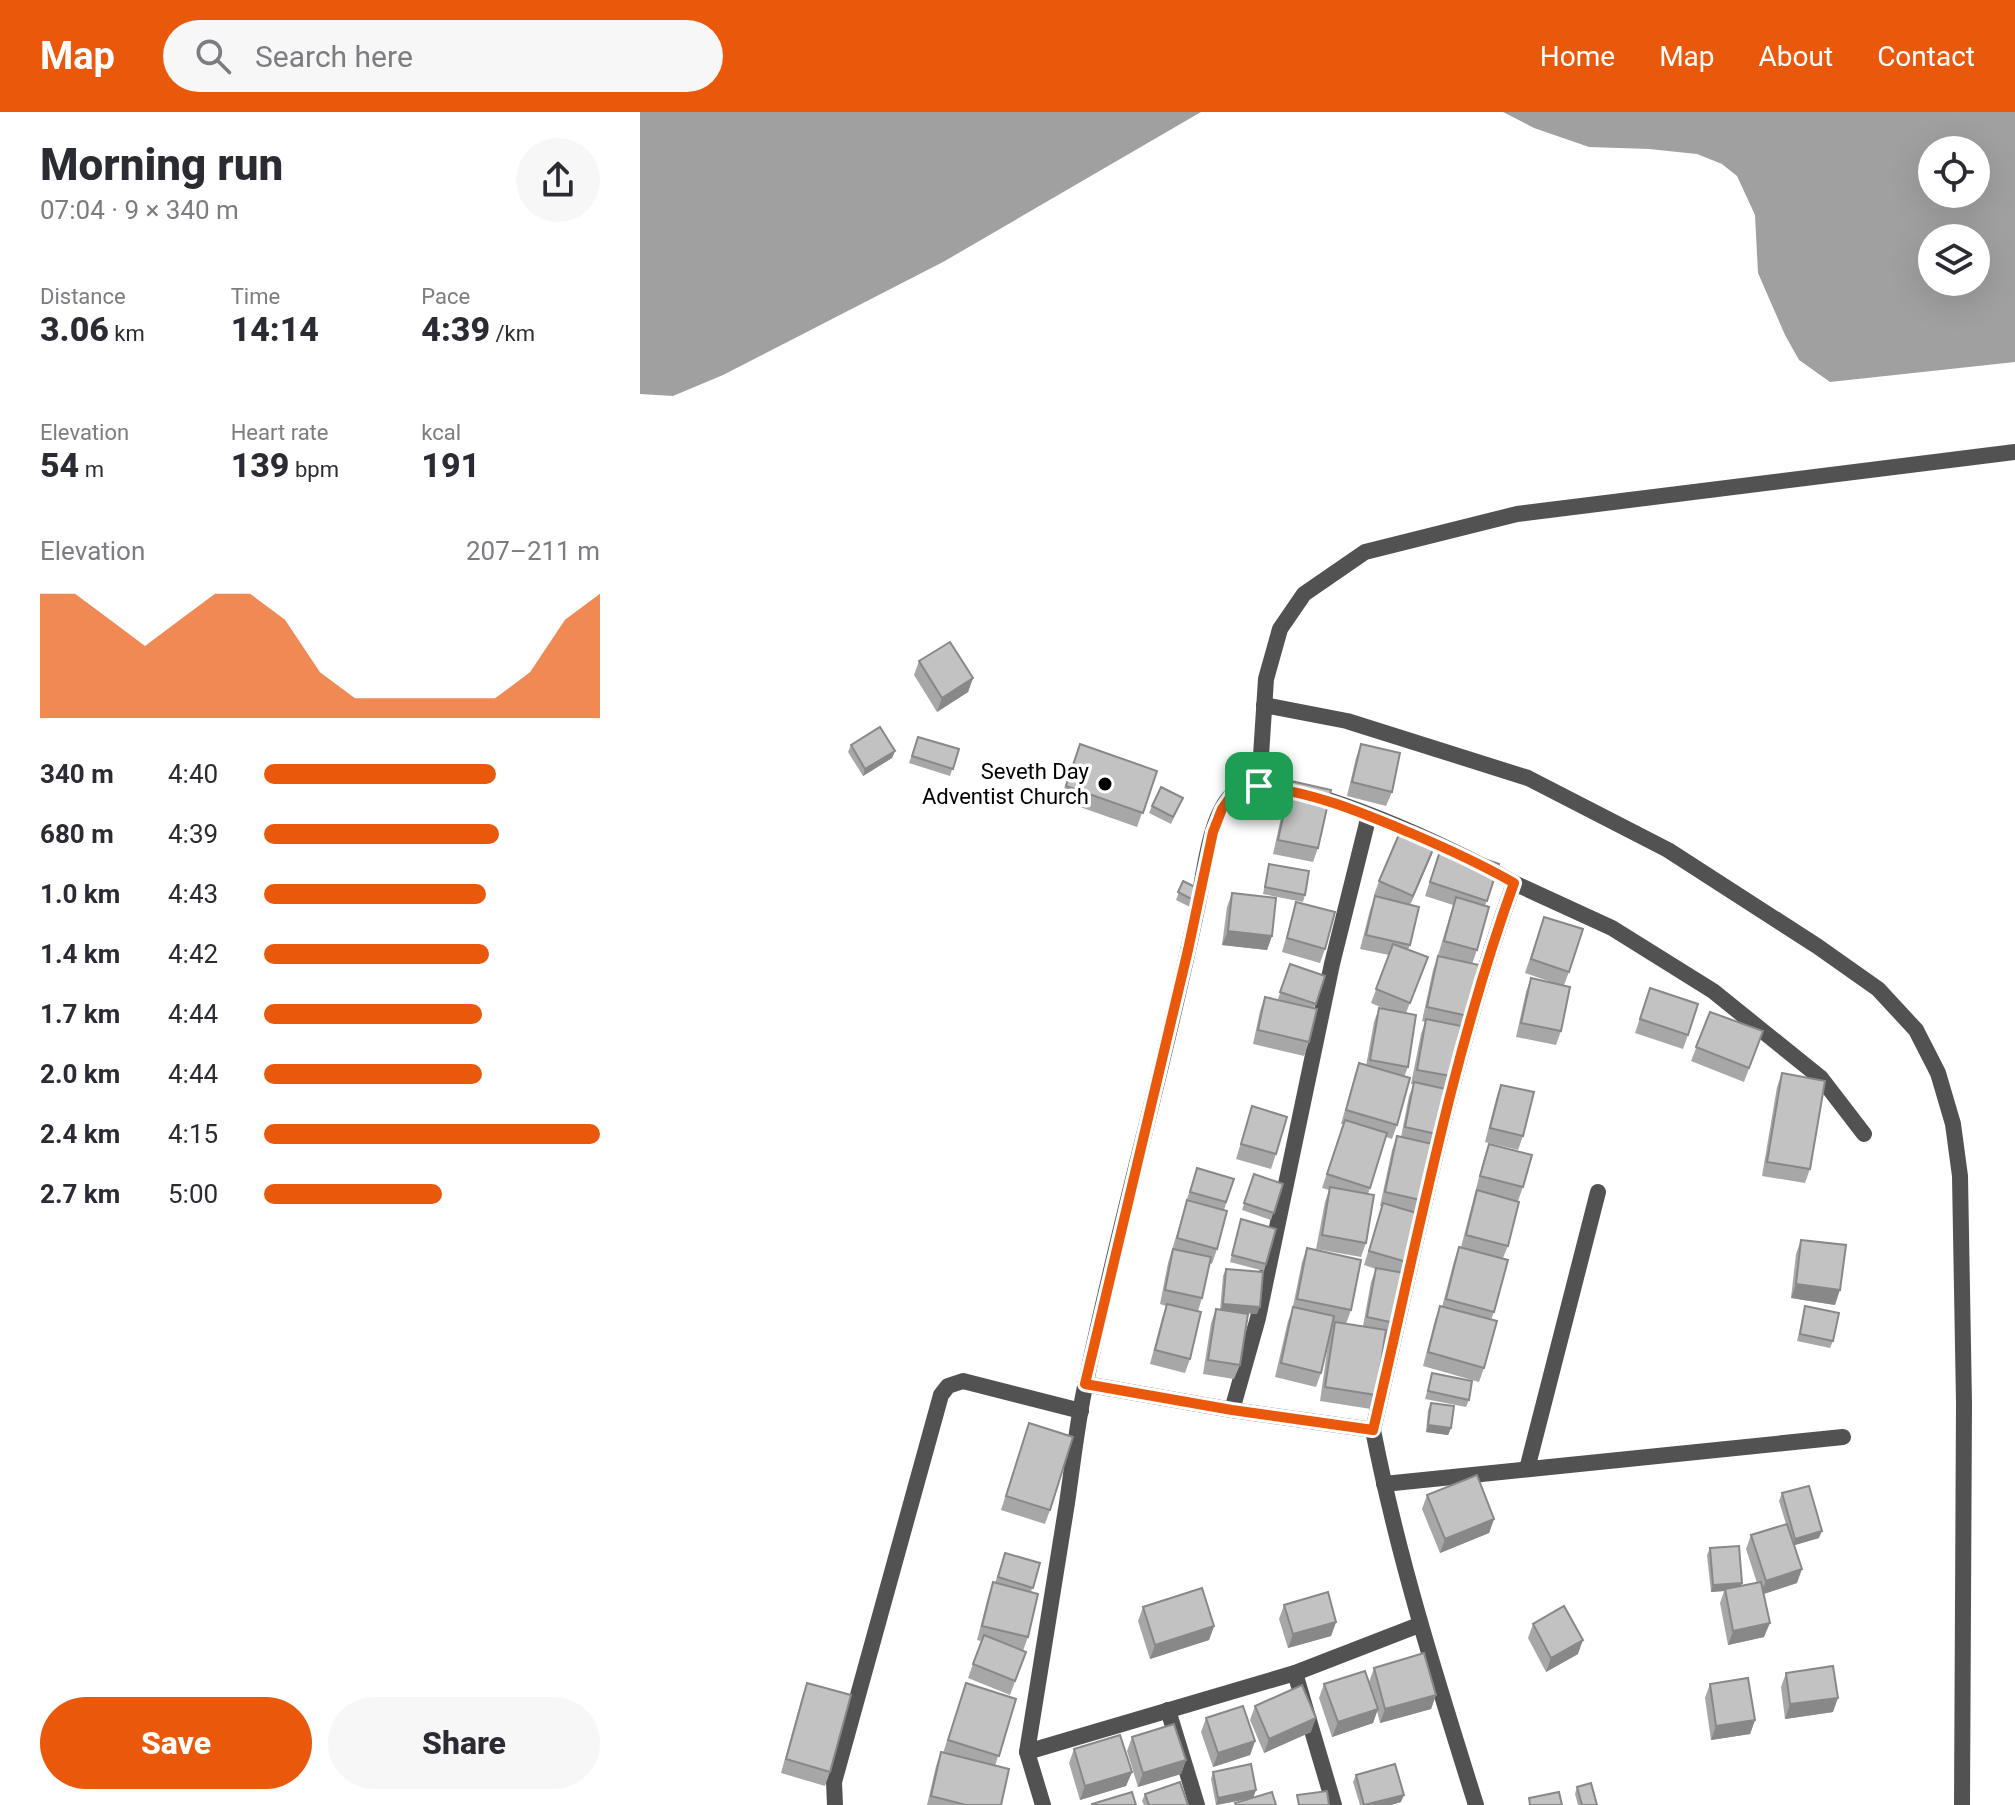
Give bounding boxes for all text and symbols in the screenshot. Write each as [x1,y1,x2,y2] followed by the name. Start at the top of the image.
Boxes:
[163,20,723,92] search box
[40,34,115,78] text: Map
[191,34,235,78] icon: search
[255,39,413,74] text: Search here
[1540,40,1615,73] text: Home
[1659,40,1715,73] text: Map
[1759,40,1833,73] text: About
[1877,40,1975,73] text: Contact
[1918,136,1990,296] map controls
[1918,136,1990,208] button: locate
[516,138,600,222] button: share
[40,139,283,191] text: Morning run
[40,195,239,225] text: 07:04 · 9 × 340 m
[1918,224,1990,296] button: layers
[40,284,126,309] text: Distance
[231,284,280,309] text: Time
[421,284,470,309] text: Pace
[40,309,109,349] text: 3.06
[231,309,319,349] text: 14:14
[421,309,490,349] text: 4:39
[109,321,145,346] text: km
[490,321,535,346] text: /km
[40,420,129,445] text: Elevation
[231,420,329,445] text: Heart rate
[421,420,461,445] text: kcal
[40,445,79,485] text: 54
[231,445,289,485] text: 139
[421,445,480,485] text: 191
[79,457,104,482] text: m
[289,457,339,482] text: bpm
[40,536,145,566] text: Elevation
[466,536,600,566] text: 207–211 m
[1225,752,1293,820] pin
[40,759,114,789] text: 340 m
[168,759,218,789] text: 4:40
[922,759,1090,809] place label: Seveth Day Adventist Church
[1237,764,1281,808] icon: arrive
[1096,775,1114,793] marker: Seveth Day Adventist Church
[40,819,114,849] text: 680 m
[168,819,218,849] text: 4:39
[40,879,120,909] text: 1.0 km
[168,879,218,909] text: 4:43
[40,939,120,969] text: 1.4 km
[168,939,218,969] text: 4:42
[40,999,120,1029] text: 1.7 km
[168,999,218,1029] text: 4:44
[40,1059,120,1089] text: 2.0 km
[168,1059,218,1089] text: 4:44
[40,1119,120,1149] text: 2.4 km
[168,1119,218,1149] text: 4:15
[40,1179,120,1209] text: 2.7 km
[168,1179,218,1209] text: 5:00
[40,1697,312,1789] button: Save
[328,1697,600,1789] button: Share

